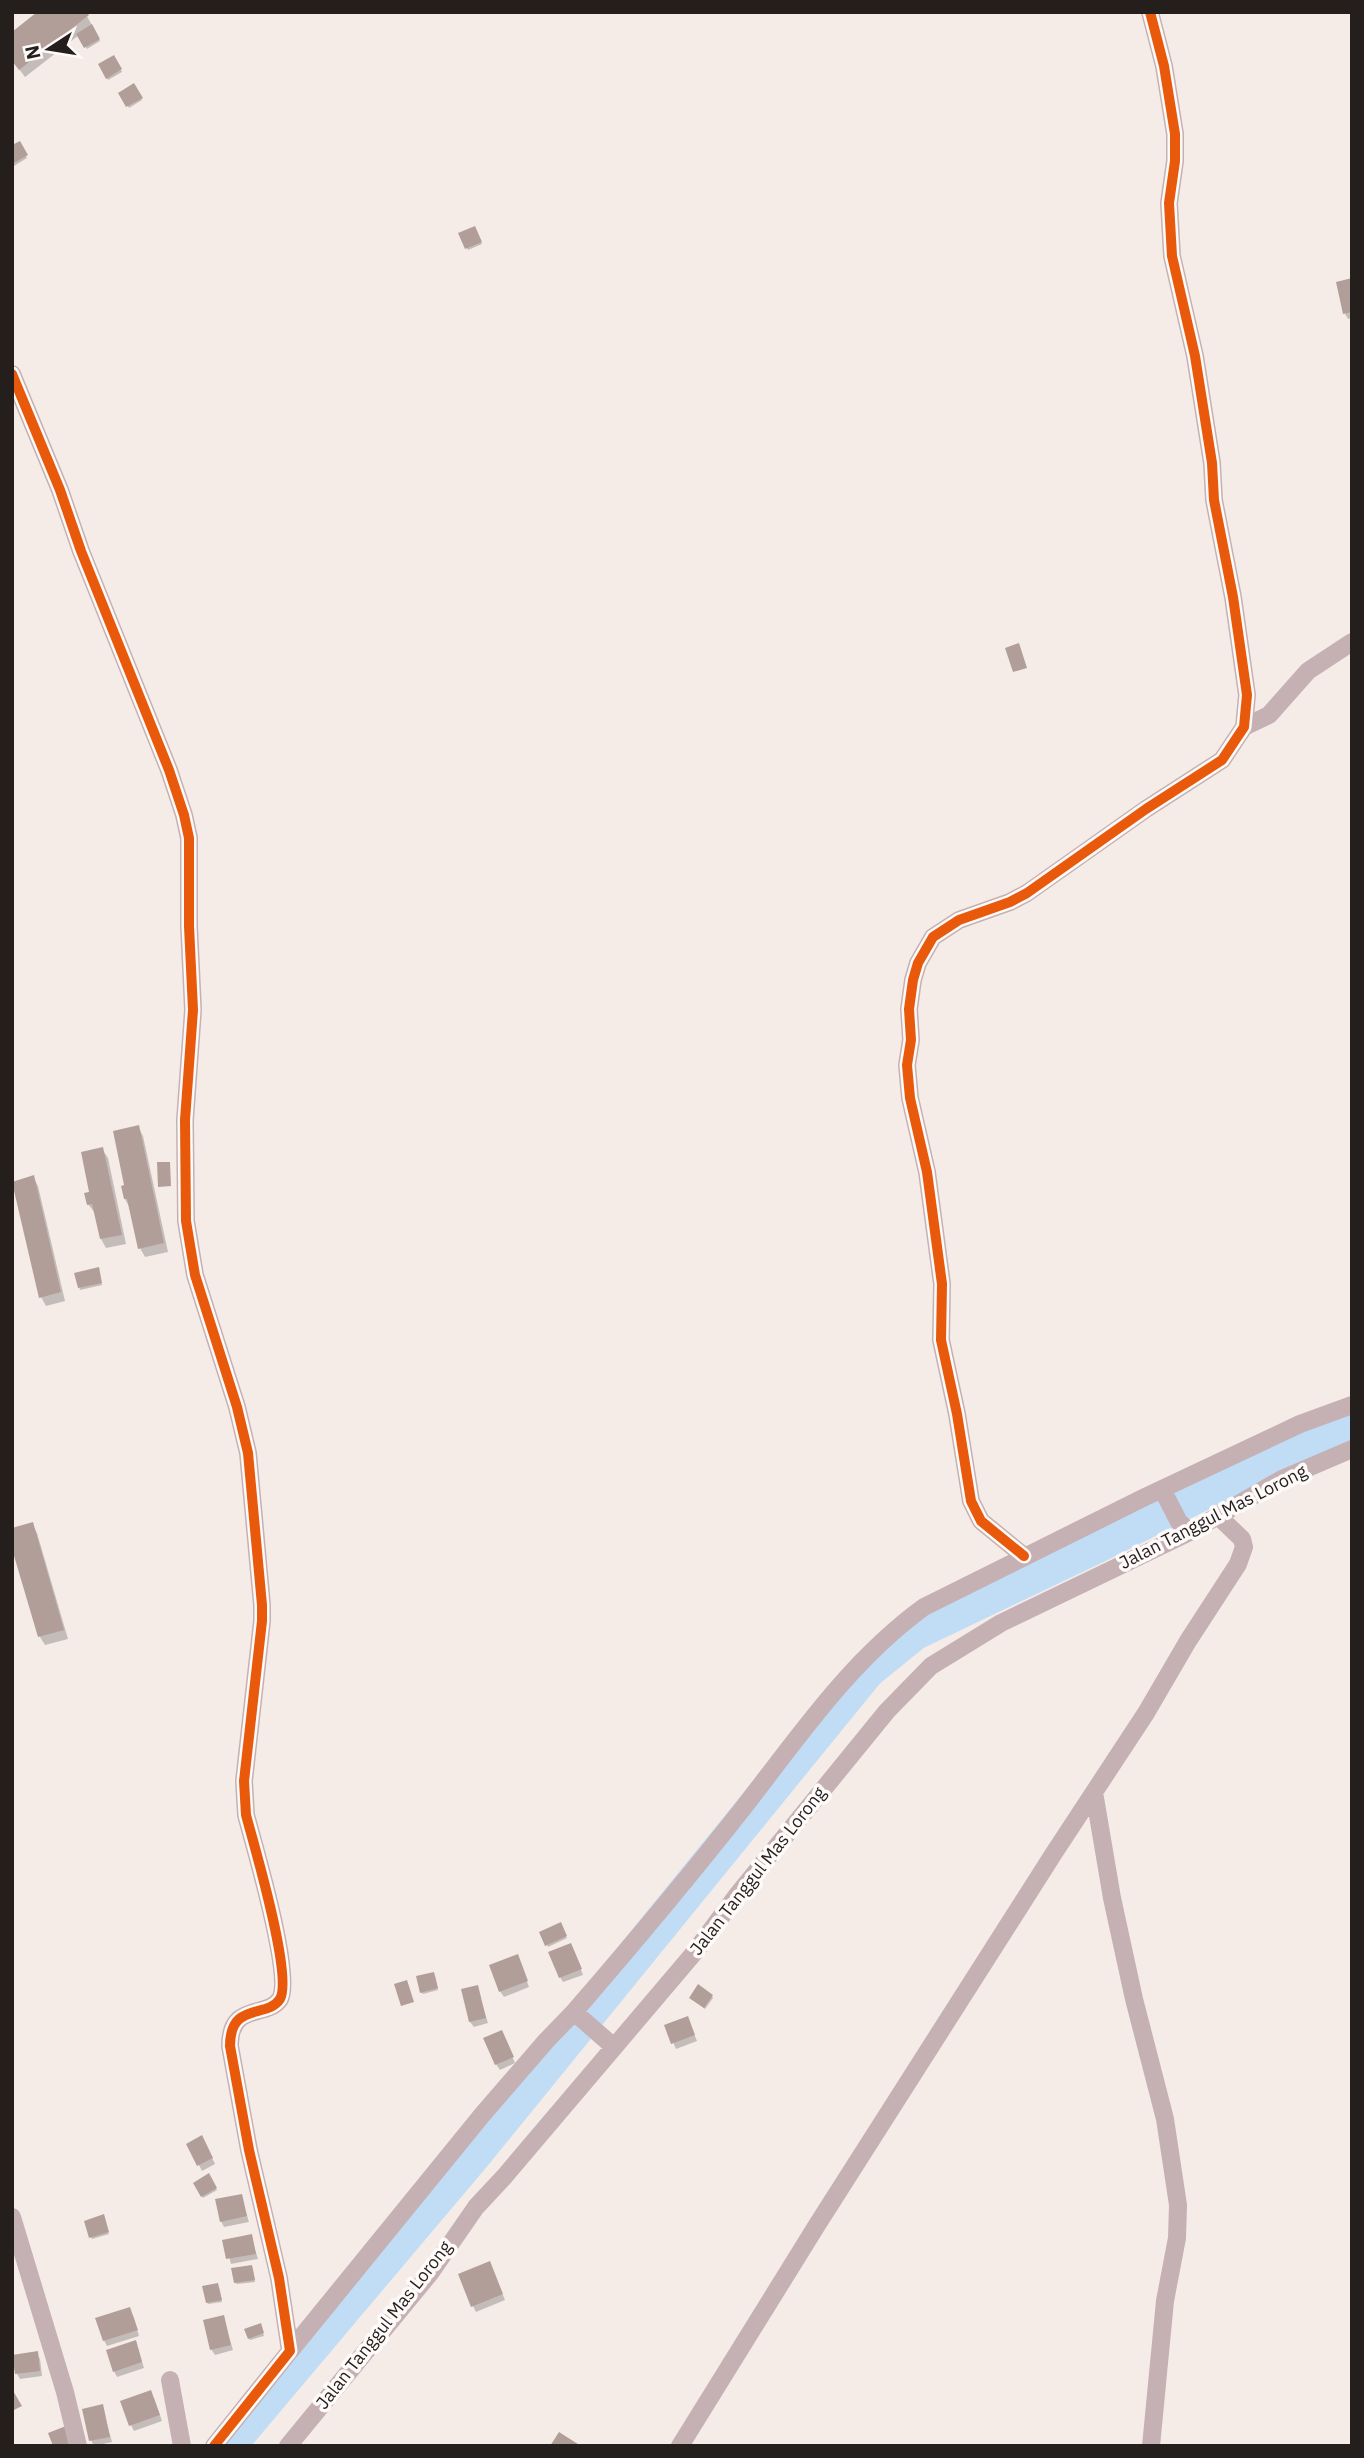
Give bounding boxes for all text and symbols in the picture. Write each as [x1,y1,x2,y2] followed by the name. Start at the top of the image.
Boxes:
[14,14,84,84] north arrow
[19,43,46,62] text: N
[1115,1459,1311,1574] street label: Jalan Tanggul Mas Lorong
[685,1781,831,1960] street label: Jalan Tanggul Mas Lorong
[311,2235,457,2414] street label: Jalan Tanggul Mas Lorong

